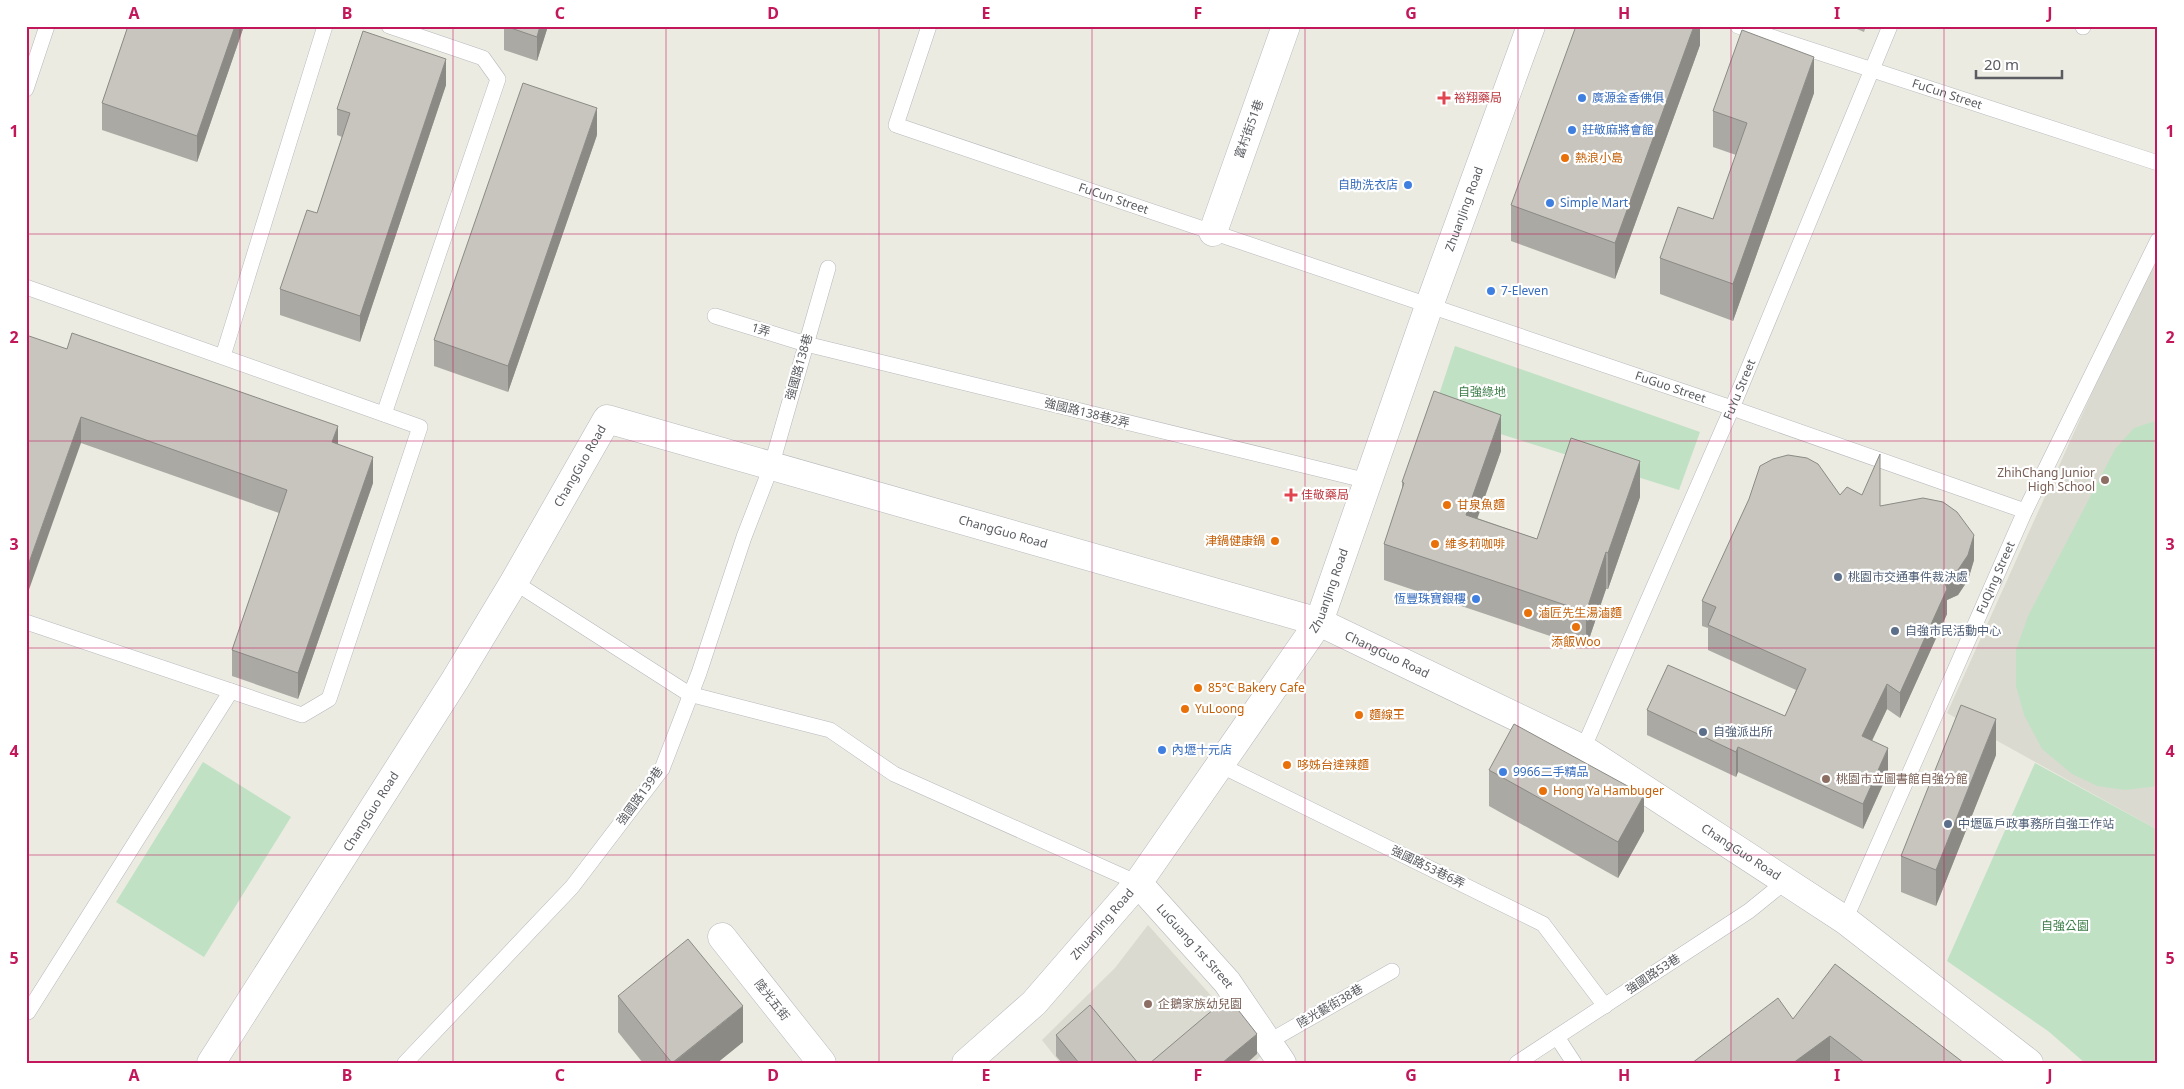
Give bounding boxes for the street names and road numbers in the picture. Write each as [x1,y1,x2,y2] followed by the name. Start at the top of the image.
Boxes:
[1910,74,1985,113] street label: FuCun Street
[1230,97,1267,161] street label: 富村街51巷
[1441,164,1487,254] street label: ZhuanJing Road
[1076,178,1151,218] street label: FuCun Street
[750,319,773,340] street label: 1弄
[781,332,816,402] street label: 強國路138巷
[1719,356,1760,422] street label: FuYu Street
[1633,367,1709,407] street label: FuGuo Street
[1043,394,1132,431] street label: 強國路138巷2弄
[550,422,610,510] street label: ChangGuo Road
[957,511,1050,552] street label: ChangGuo Road
[1972,538,2019,616] street label: FuQing Street
[1305,546,1352,636] street label: ZhuanJing Road
[1342,627,1432,682] street label: ChangGuo Road
[613,763,667,828] street label: 強國路139巷
[339,768,403,855] street label: ChangGuo Road
[1698,819,1784,884] street label: ChangGuo Road
[1388,841,1468,892] street label: 強國路53巷6弄
[1066,885,1138,963] street label: ZhuanJing Road
[1153,900,1238,992] street label: LuGuang 1st Street
[1622,950,1683,998] street label: 強國路53巷
[751,976,794,1024] street label: 陸光五街
[1294,980,1366,1031] street label: 陸光藝街38巷

